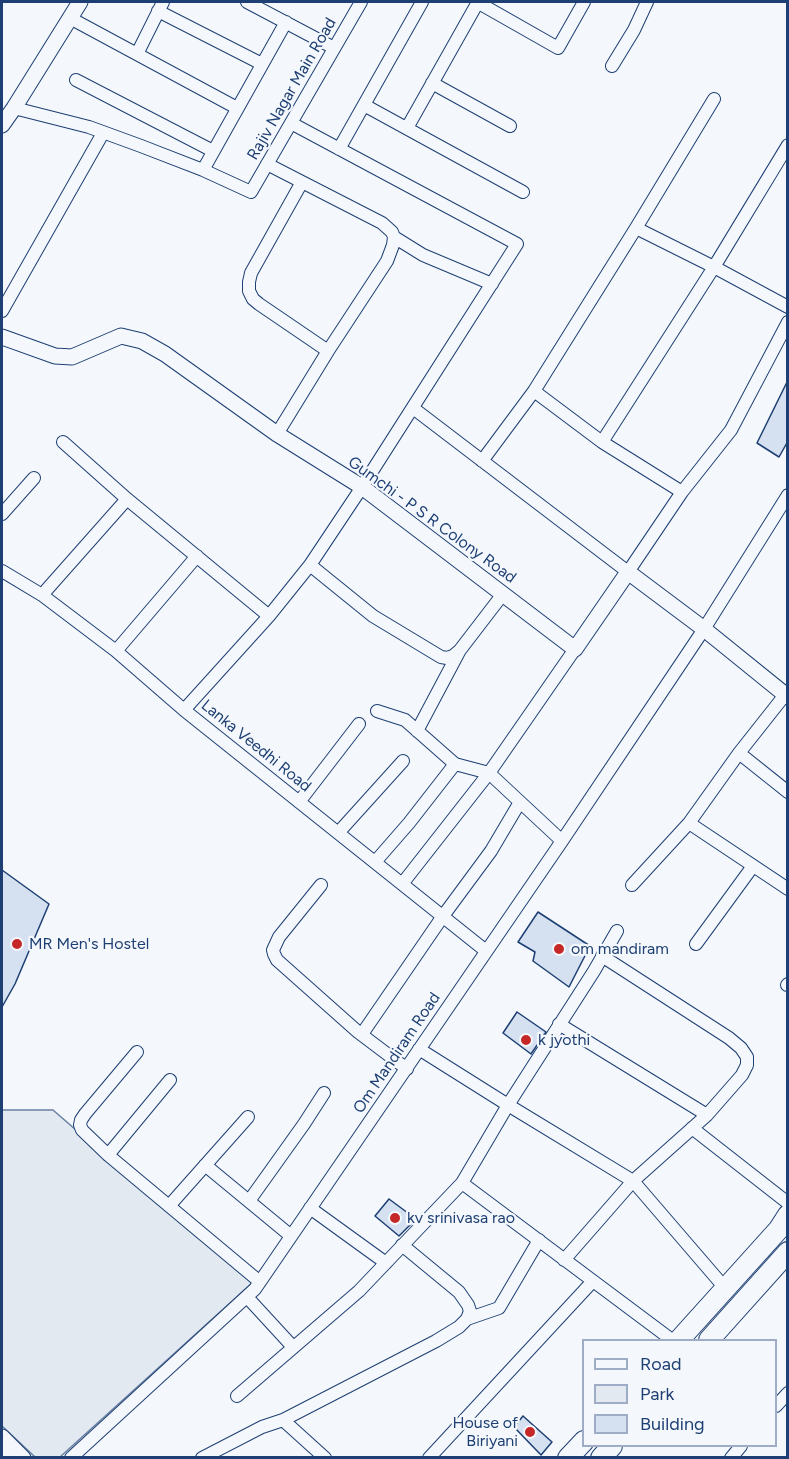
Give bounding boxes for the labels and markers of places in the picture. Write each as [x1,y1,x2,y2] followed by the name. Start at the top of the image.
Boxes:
[29,934,149,954] place label: MR Men's Hostel
[10,937,24,951] marker: MR Men's Hostel
[571,939,669,959] place label: om mandiram
[552,942,566,956] marker: om mandiram
[538,1030,590,1050] place label: k jyothi
[519,1033,533,1047] marker: k jyothi
[407,1208,515,1228] place label: kv srinivasa rao
[388,1211,402,1225] marker: kv srinivasa rao
[452,1413,518,1451] place label: House of Biriyani
[523,1425,537,1439] marker: House of Biriyani

